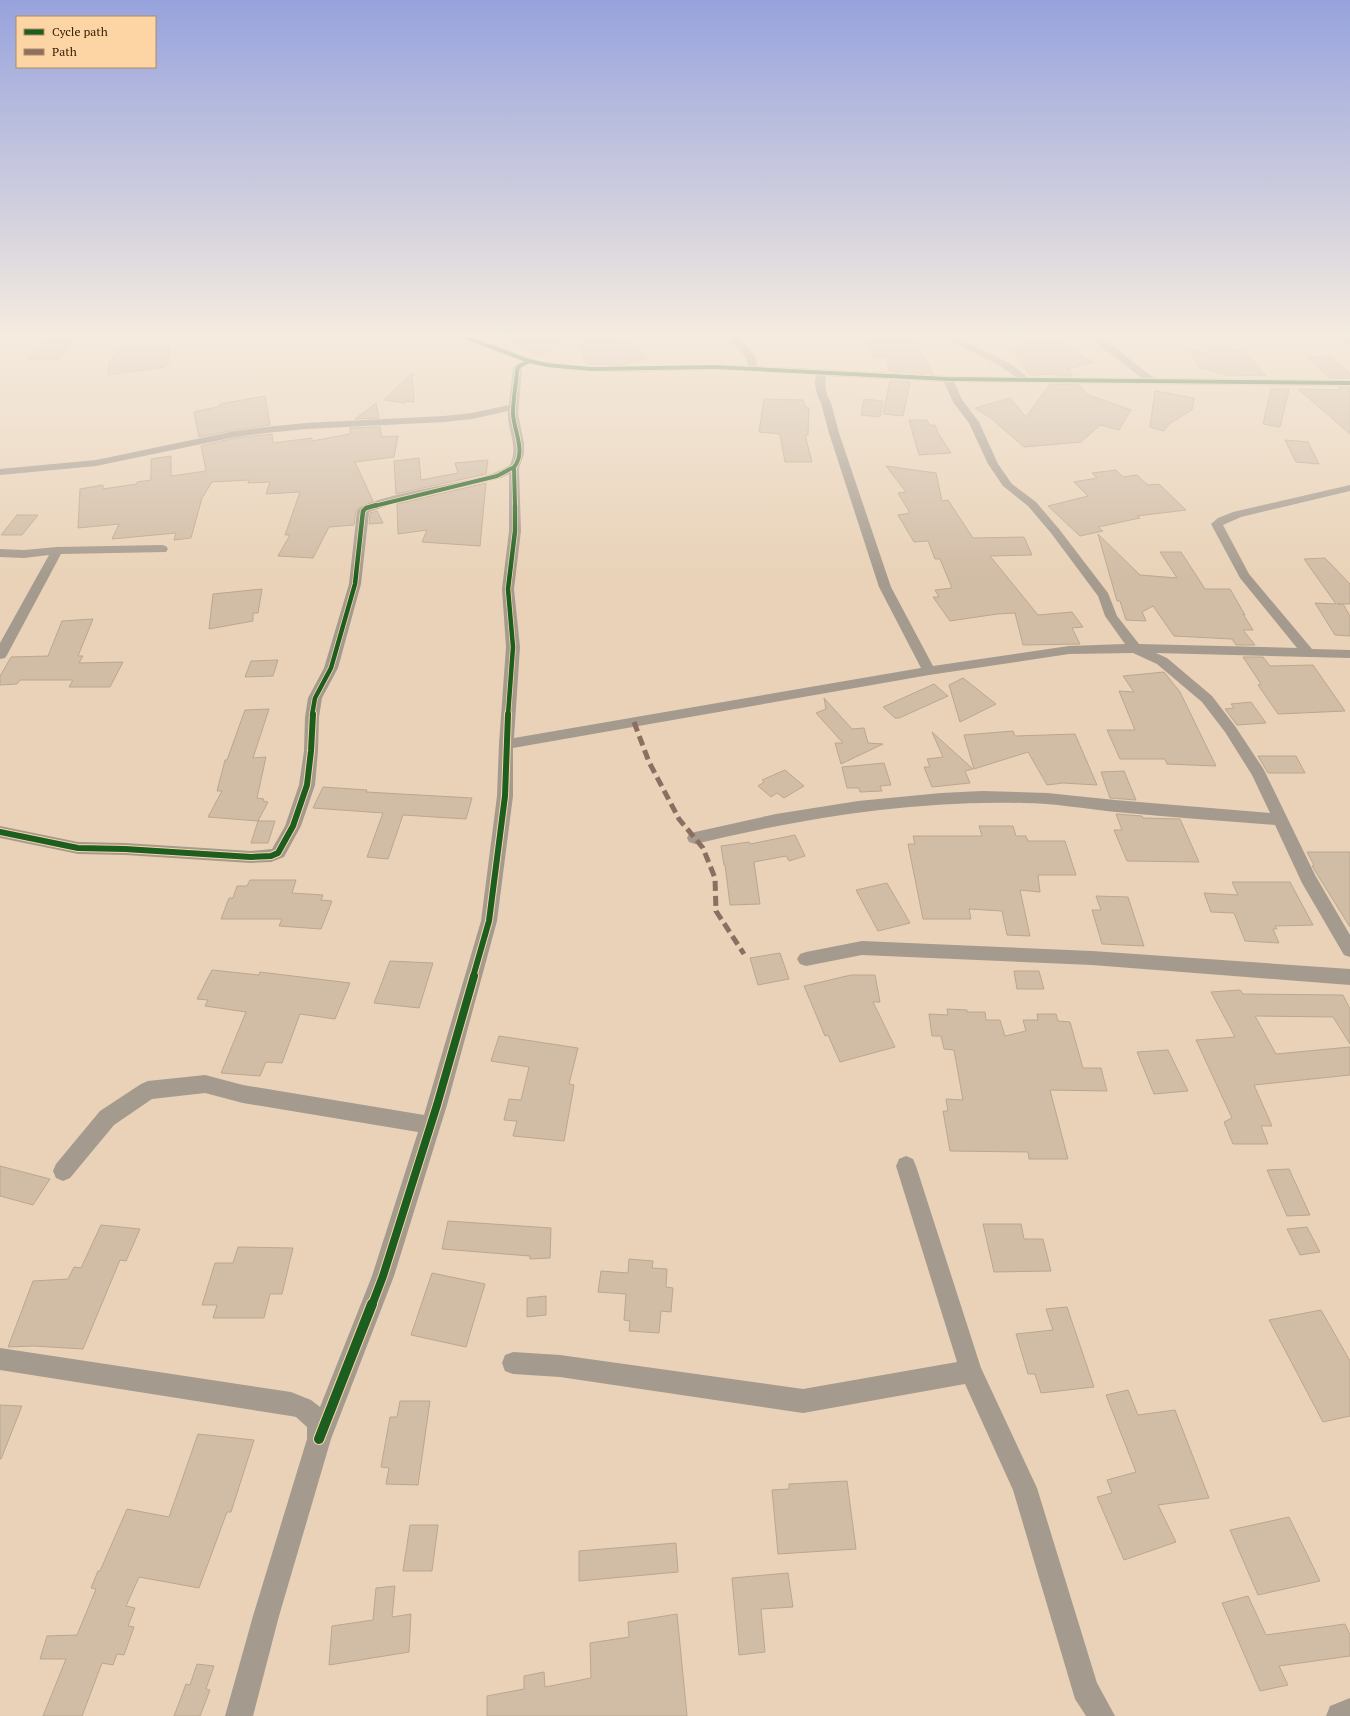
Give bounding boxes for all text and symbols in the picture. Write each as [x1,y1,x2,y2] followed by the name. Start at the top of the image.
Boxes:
[16,16,156,68] legend
[52,24,108,39] text: Cycle path
[52,44,77,59] text: Path

